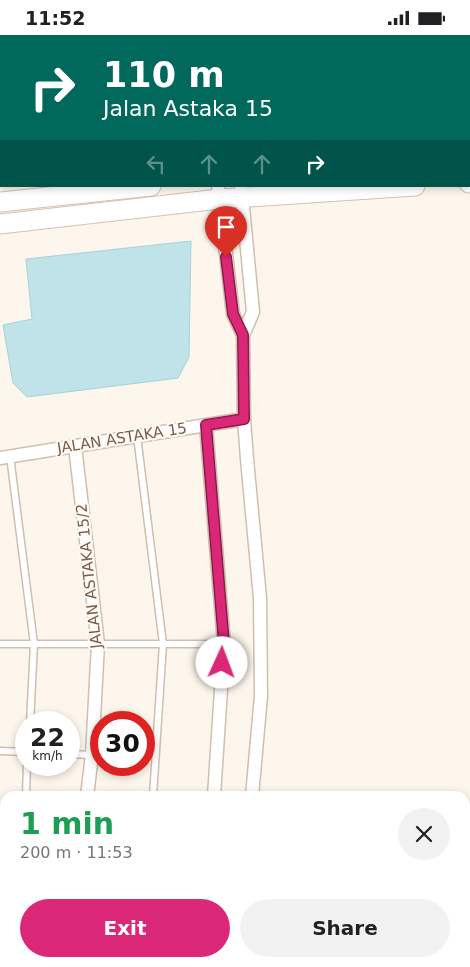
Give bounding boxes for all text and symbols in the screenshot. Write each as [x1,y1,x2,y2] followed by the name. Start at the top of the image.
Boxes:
[25,7,85,29] text: 11:52
[20,55,85,120] icon: right
[103,55,225,95] text: 110 m
[103,96,273,121] text: Jalan Astaka 15
[142,150,170,178] icon: left
[195,150,223,178] icon: ahead
[248,150,276,178] icon: ahead
[301,150,329,178] icon: right
[205,206,247,257] pin
[212,213,240,241] icon: arrive
[55,419,188,457] street label: JALAN ASTAKA 15
[72,503,106,650] street label: JALAN ASTAKA 15/2
[195,636,247,688] position arrow
[90,711,155,776] speed limit sign: 30
[30,723,65,752] text: 22
[32,749,63,763] text: km/h
[20,806,114,841] text: 1 min
[398,808,450,860] button: close
[20,843,133,862] text: 200 m · 11:53
[20,899,230,957] button: Exit
[240,899,450,957] button: Share

